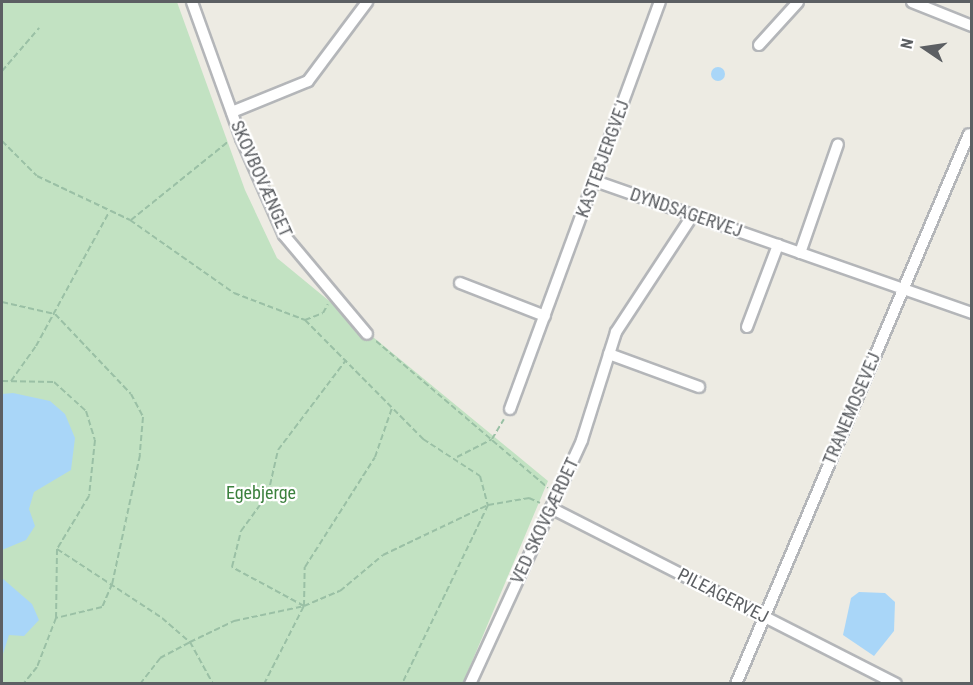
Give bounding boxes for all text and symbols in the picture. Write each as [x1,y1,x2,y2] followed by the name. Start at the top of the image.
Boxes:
[895,18,955,78] north arrow
[897,37,917,51] text: N
[572,97,634,221] street label: KASTEBJERGVEJ
[226,117,296,241] street label: SKOVBOVÆNGET
[627,184,745,242] street label: DYNDSAGERVEJ
[819,350,885,468] street label: TRANEMOSEVEJ
[506,455,584,587] street label: VED SKOVGÆRDET
[226,482,296,504] park label: Egebjerge
[674,564,772,628] street label: PILEAGERVEJ

